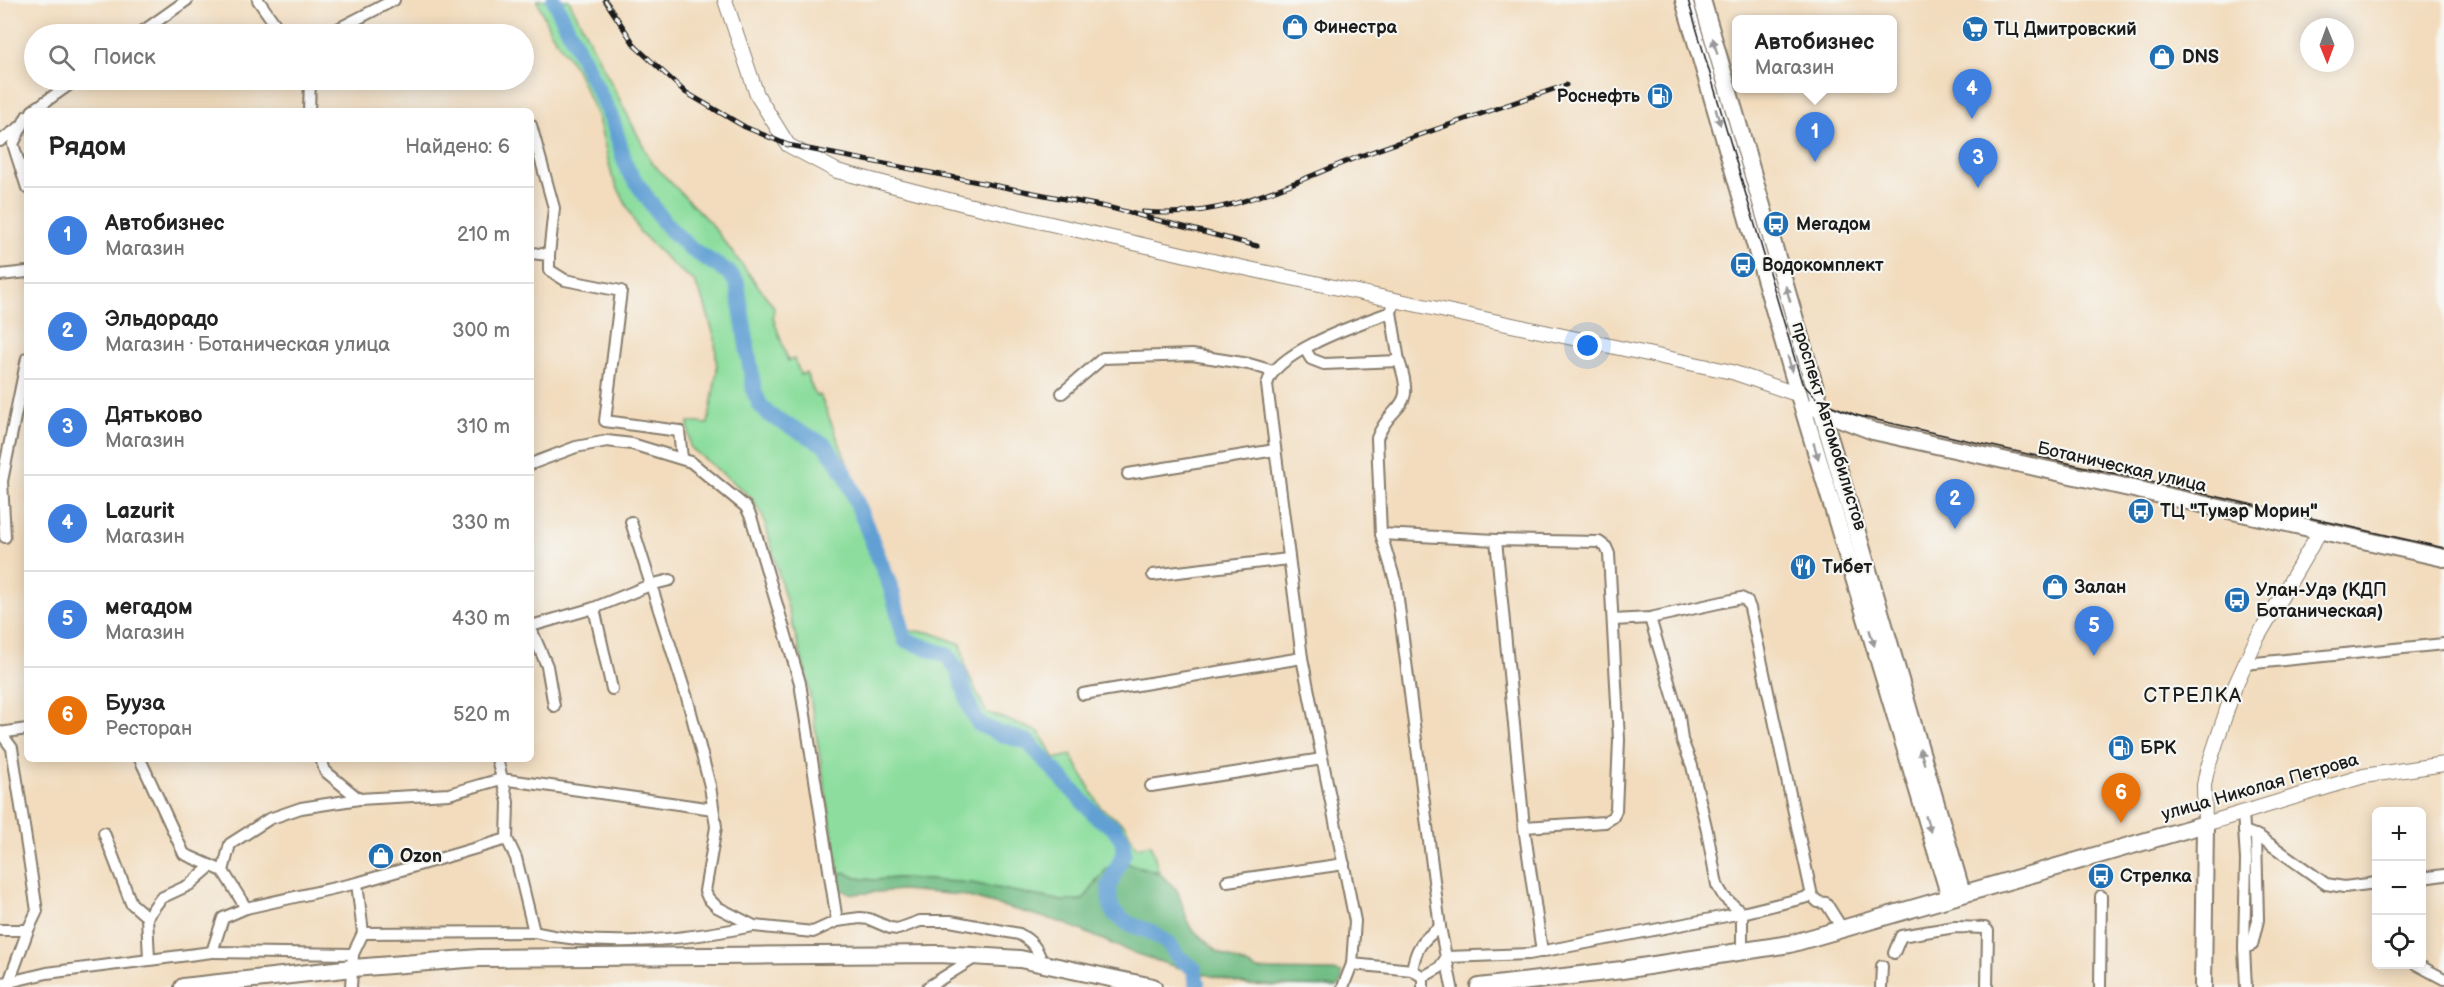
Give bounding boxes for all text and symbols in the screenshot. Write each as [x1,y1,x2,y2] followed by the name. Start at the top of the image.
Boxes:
[1280,12,1310,42] shop icon: Финестра
[1960,14,1990,44] supermarket icon: ТЦ Дмитровский
[1732,15,1897,93] popup
[1314,17,1398,38] place label: Финестра
[2300,18,2354,72] north arrow
[1994,19,2137,40] place label: ТЦ Дмитровский
[24,24,534,90] search box
[1755,29,1874,56] text: Автобизнес
[1710,37,1719,55] one-way arrow
[45,41,78,74] icon: search
[2147,42,2177,72] shop icon: DNS
[93,44,156,71] text: Поиск
[2182,47,2219,68] place label: DNS
[1755,56,1834,80] text: Магазин
[1952,70,1992,119] pin: 4
[1645,81,1675,111] fuel station icon: Роснефть
[1556,86,1641,107] place label: Роснефть
[1714,108,1723,126] one-way arrow
[1796,112,1834,162] pin: 1
[48,132,126,163] text: Рядом
[405,135,510,159] text: Найдено: 6
[1958,138,1998,188] pin: 3
[1761,209,1791,239] bus stop icon: Мегадом
[105,210,225,237] text: Автобизнес
[1796,214,1871,235] place label: Мегадом
[63,223,72,247] text: 1
[457,223,510,247] text: 210 m
[105,237,185,261] text: Магазин
[1728,250,1758,280] bus stop icon: Водокомплект
[1762,255,1884,276] place label: Водокомплект
[1783,285,1792,303] one-way arrow
[105,306,219,333] text: Эльдорадо
[62,319,73,343] text: 2
[452,319,510,343] text: 300 m
[1787,319,1871,533] street label: проспект Автомобилистов
[1573,331,1602,360] your location
[105,333,390,357] text: Магазин · Ботаническая улица
[1786,355,1795,373] one-way arrow
[105,402,203,429] text: Дятьково
[62,415,73,439] text: 3
[456,415,510,439] text: 310 m
[105,429,185,453] text: Магазин
[2035,437,2209,497] street label: Ботаническая улица
[1812,442,1821,460] one-way arrow
[1936,480,1974,529] pin: 2
[2126,496,2156,526] bus stop icon: ТЦ "Тумэр Морин"
[105,498,175,525] text: Lazurit
[2160,501,2318,522] place label: ТЦ "Тумэр Морин"
[62,511,73,535] text: 4
[452,511,510,535] text: 330 m
[105,525,185,549] text: Магазин
[1788,552,1818,582] restaurant icon: Тибет
[1822,557,1872,578] place label: Тибет
[2040,572,2070,602] shop icon: Залан
[2074,577,2126,598] place label: Залан
[2256,580,2387,622] place label: Улан-Удэ (КДП Ботаническая)
[2222,585,2252,615] bus stop icon: Улан-Удэ (КДП Ботаническая)
[105,594,193,621] text: мегадом
[2074,606,2114,656] pin: 5
[62,607,73,631] text: 5
[452,607,510,631] text: 430 m
[105,621,185,645] text: Магазин
[1868,629,1877,647] one-way arrow
[2143,684,2243,708] district label: СТРЕЛКА
[105,690,165,717] text: Бууза
[61,703,74,727] text: 6
[453,703,510,727] text: 520 m
[105,717,192,741] text: Ресторан
[2106,733,2136,763] fuel station icon: БРК
[2140,738,2177,759] place label: БРК
[1917,747,1926,765] one-way arrow
[2159,749,2361,825] street label: улица Николая Петрова
[2102,774,2140,823] pin: 6
[2372,807,2426,969] map controls
[2372,807,2426,861] button: +
[1924,815,1933,833] one-way arrow
[366,841,396,871] shop icon: Ozon
[400,846,442,867] place label: Ozon
[2086,861,2116,891] bus stop icon: Стрелка
[2372,861,2426,915] button: −
[2120,866,2192,887] place label: Стрелка
[2372,915,2426,969] button: locate

